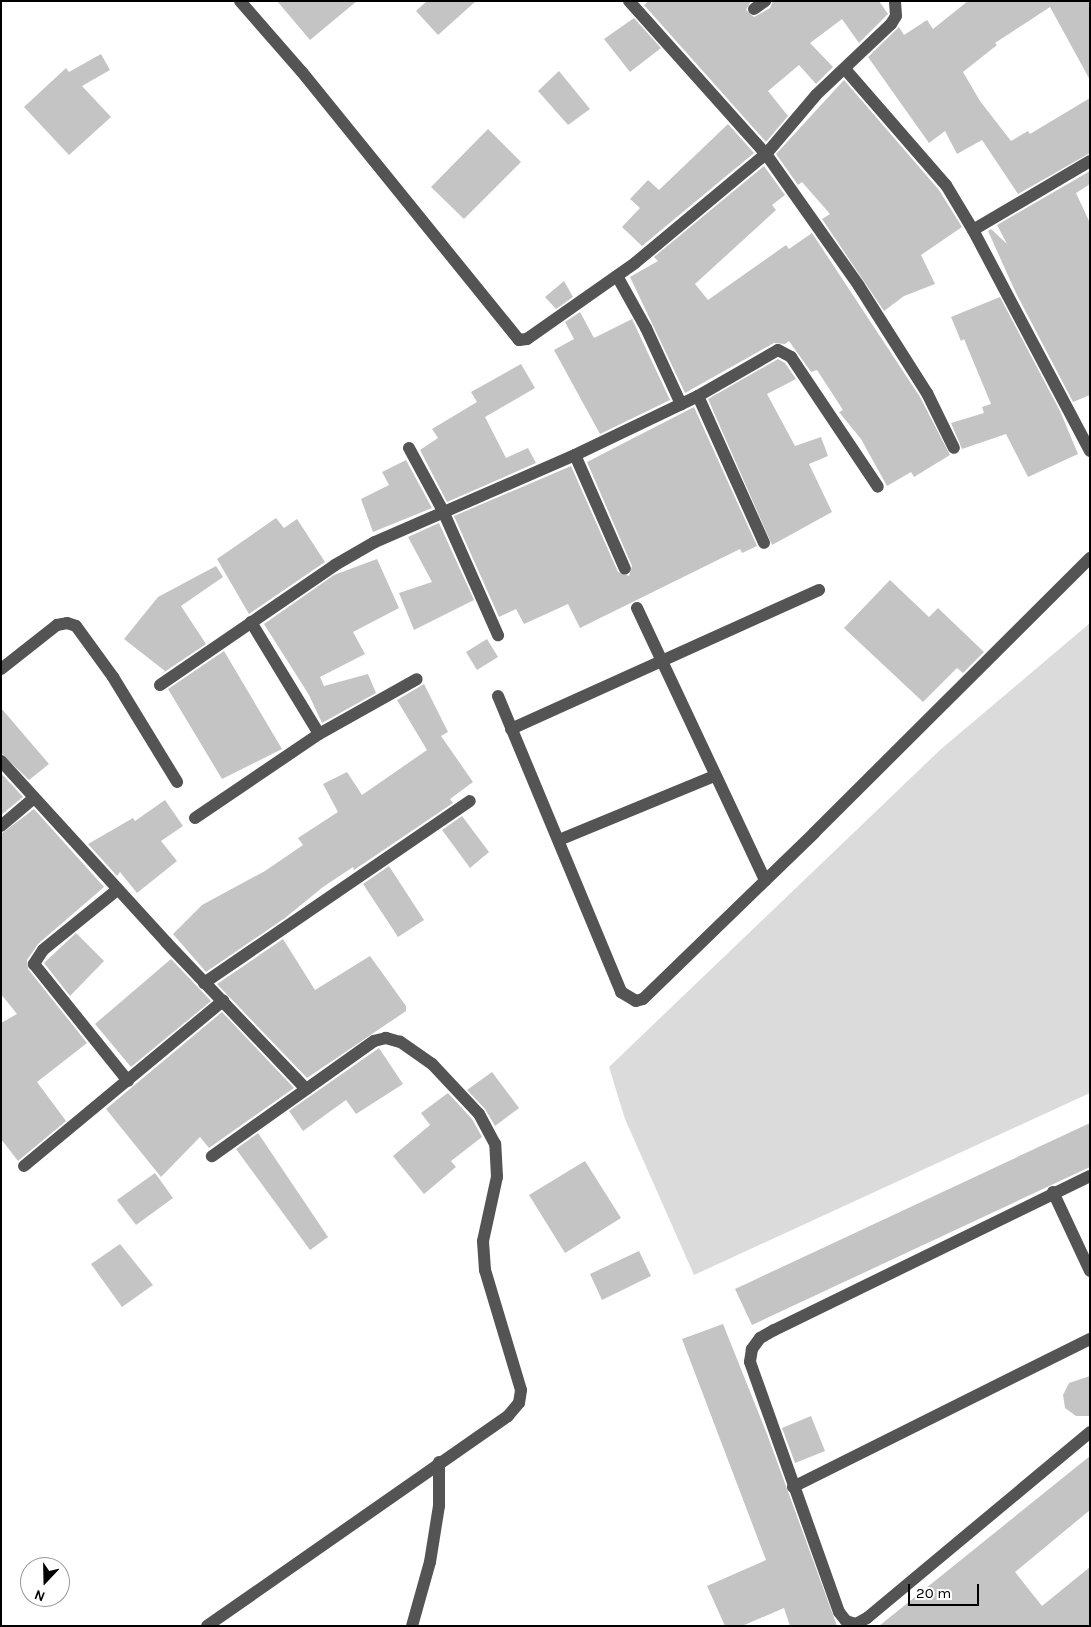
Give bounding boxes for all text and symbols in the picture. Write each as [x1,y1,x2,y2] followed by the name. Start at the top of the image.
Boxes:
[20,1557,70,1607] north arrow
[911,1574,982,1606] scale bar
[916,1584,951,1602] text: 20 m
[32,1586,48,1605] text: N

